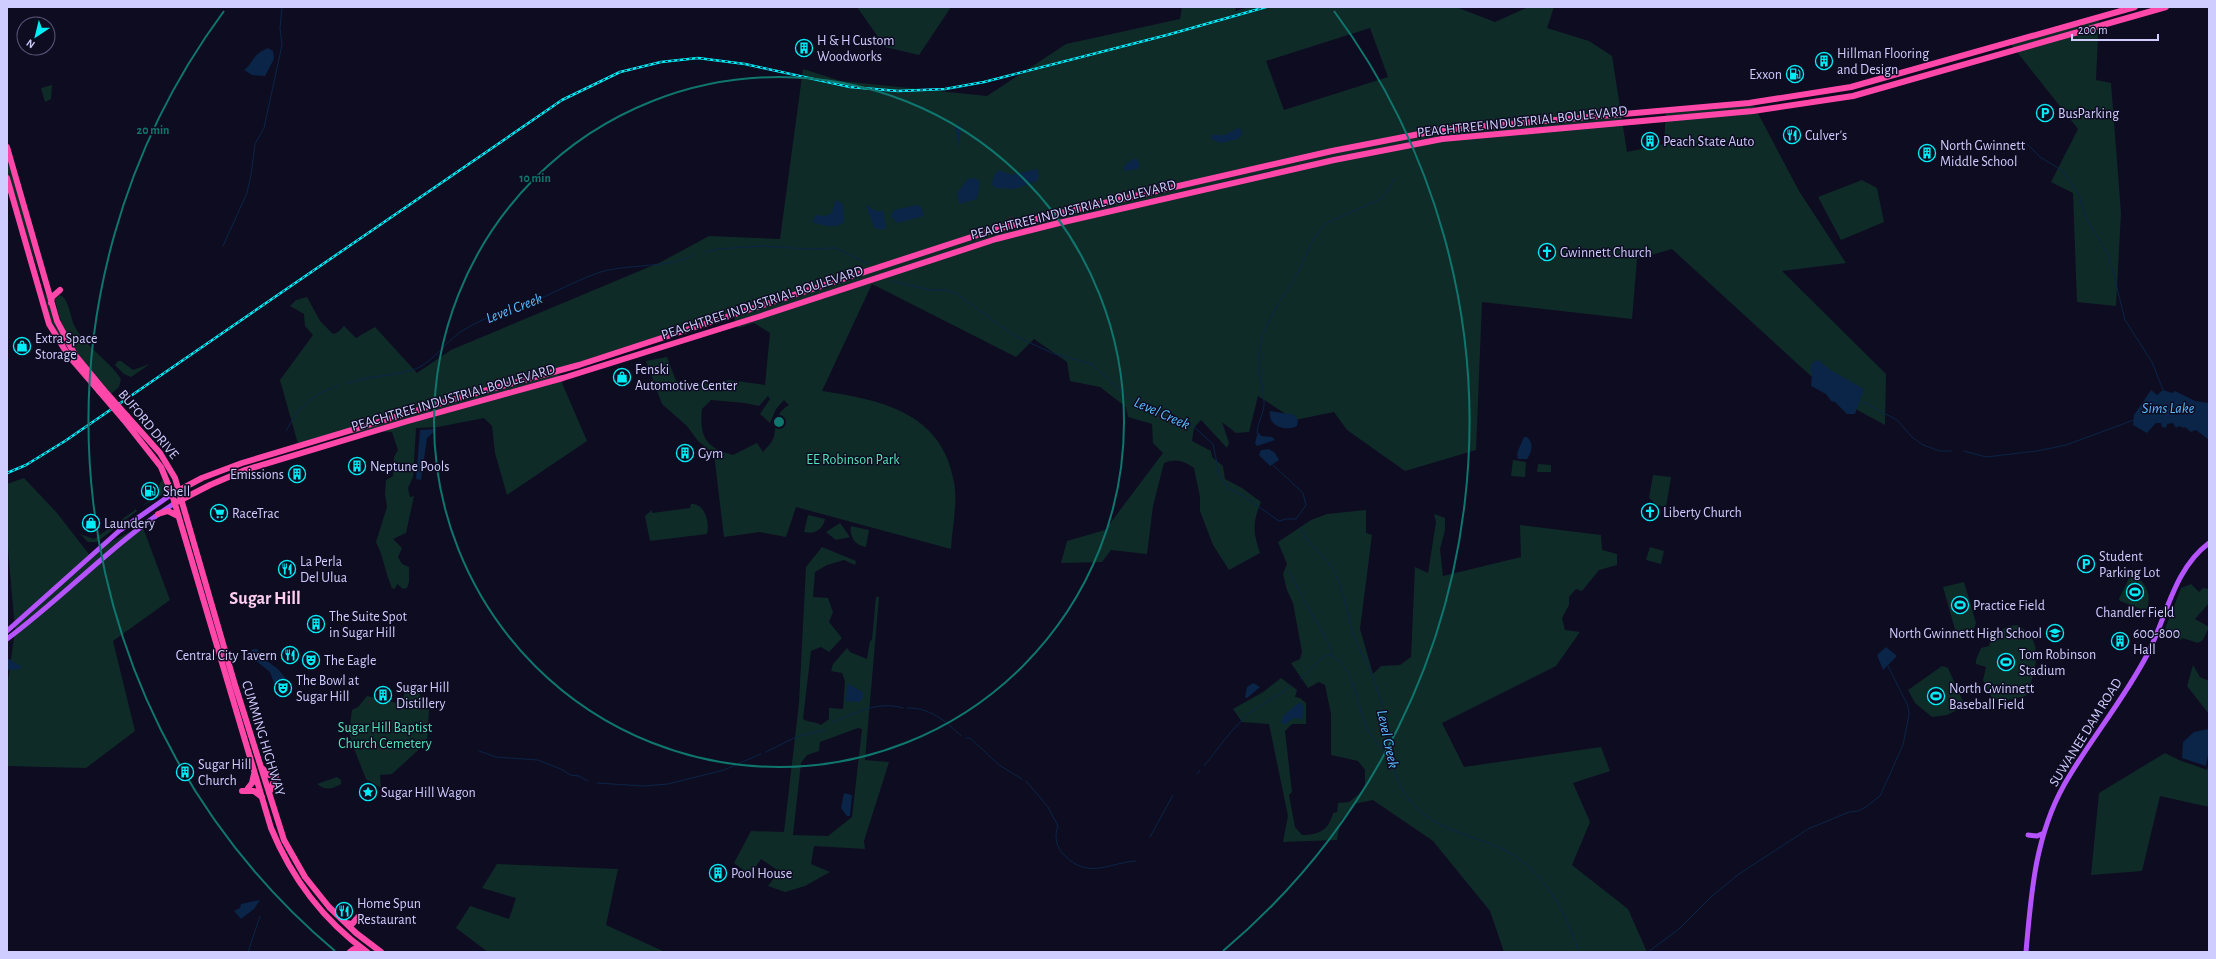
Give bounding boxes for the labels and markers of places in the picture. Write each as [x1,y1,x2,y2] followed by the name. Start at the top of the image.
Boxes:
[817,34,894,64] place label: H & H Custom Woodworks
[794,38,814,58] building icon: H & H Custom Woodworks
[1837,47,1929,77] place label: Hillman Flooring and Design
[1814,51,1834,71] building icon: Hillman Flooring and Design
[1785,64,1805,84] fuel station icon: Exxon
[1749,68,1782,82] place label: Exxon
[2035,103,2055,123] parking icon: BusParking
[2058,107,2119,121] place label: BusParking
[1782,125,1802,145] restaurant icon: Culver's
[1805,129,1847,143] place label: Culver's
[1640,131,1660,151] building icon: Peach State Auto
[1663,135,1754,149] place label: Peach State Auto
[1940,139,2026,169] place label: North Gwinnett Middle School
[1917,143,1937,163] building icon: North Gwinnett Middle School
[1537,242,1557,262] church icon: Gwinnett Church
[1560,246,1652,260] place label: Gwinnett Church
[35,332,98,362] place label: Extra Space Storage
[12,336,32,356] shop icon: Extra Space Storage
[635,363,738,393] place label: Fenski Automotive Center
[612,367,632,387] shop icon: Fenski Automotive Center
[772,415,786,429] centre of rings
[675,443,695,463] building icon: Gym
[698,447,723,461] place label: Gym
[347,456,367,476] building icon: Neptune Pools
[370,460,449,474] place label: Neptune Pools
[287,464,307,484] building icon: Emissions
[230,468,284,482] place label: Emissions
[140,481,160,501] fuel station icon: Shell
[163,485,190,499] place label: Shell
[1640,502,1660,522] church icon: Liberty Church
[209,503,229,523] supermarket icon: RaceTrac
[1663,506,1742,520] place label: Liberty Church
[232,507,280,521] place label: RaceTrac
[81,513,101,533] shop icon: Laundery
[104,517,155,531] place label: Laundery
[2099,550,2160,580] place label: Student Parking Lot
[2076,554,2096,574] parking icon: Student Parking Lot
[300,555,348,585] place label: La Perla Del Ulua
[277,559,297,579] restaurant icon: La Perla Del Ulua
[2125,582,2145,602] sports icon: Chandler Field
[1950,595,1970,615] sports icon: Practice Field
[1973,599,2045,613] place label: Practice Field
[2096,606,2174,620] place label: Chandler Field
[329,610,408,640] place label: The Suite Spot in Sugar Hill
[306,614,326,634] building icon: The Suite Spot in Sugar Hill
[2045,623,2065,643] school or university icon: North Gwinnett High School
[1889,627,2042,641] place label: North Gwinnett High School
[2133,627,2180,657] place label: 600-800 Hall
[2110,631,2130,651] building icon: 600-800 Hall
[280,645,300,665] restaurant icon: Central City Tavern
[2019,648,2096,678] place label: Tom Robinson Stadium
[176,649,277,663] place label: Central City Tavern
[301,650,321,670] theatre icon: The Eagle
[1996,652,2016,672] sports icon: Tom Robinson Stadium
[324,654,376,668] place label: The Eagle
[296,674,359,704] place label: The Bowl at Sugar Hill
[273,678,293,698] theatre icon: The Bowl at Sugar Hill
[396,681,449,711] place label: Sugar Hill Distillery
[1949,682,2035,712] place label: North Gwinnett Baseball Field
[373,685,393,705] building icon: Sugar Hill Distillery
[1926,686,1946,706] sports icon: North Gwinnett Baseball Field
[198,758,251,788] place label: Sugar Hill Church
[175,762,195,782] building icon: Sugar Hill Church
[358,782,378,802] place icon: Sugar Hill Wagon
[381,786,476,800] place label: Sugar Hill Wagon
[708,863,728,883] building icon: Pool House
[731,867,792,881] place label: Pool House
[357,897,421,927] place label: Home Spun Restaurant
[334,901,354,921] restaurant icon: Home Spun Restaurant

